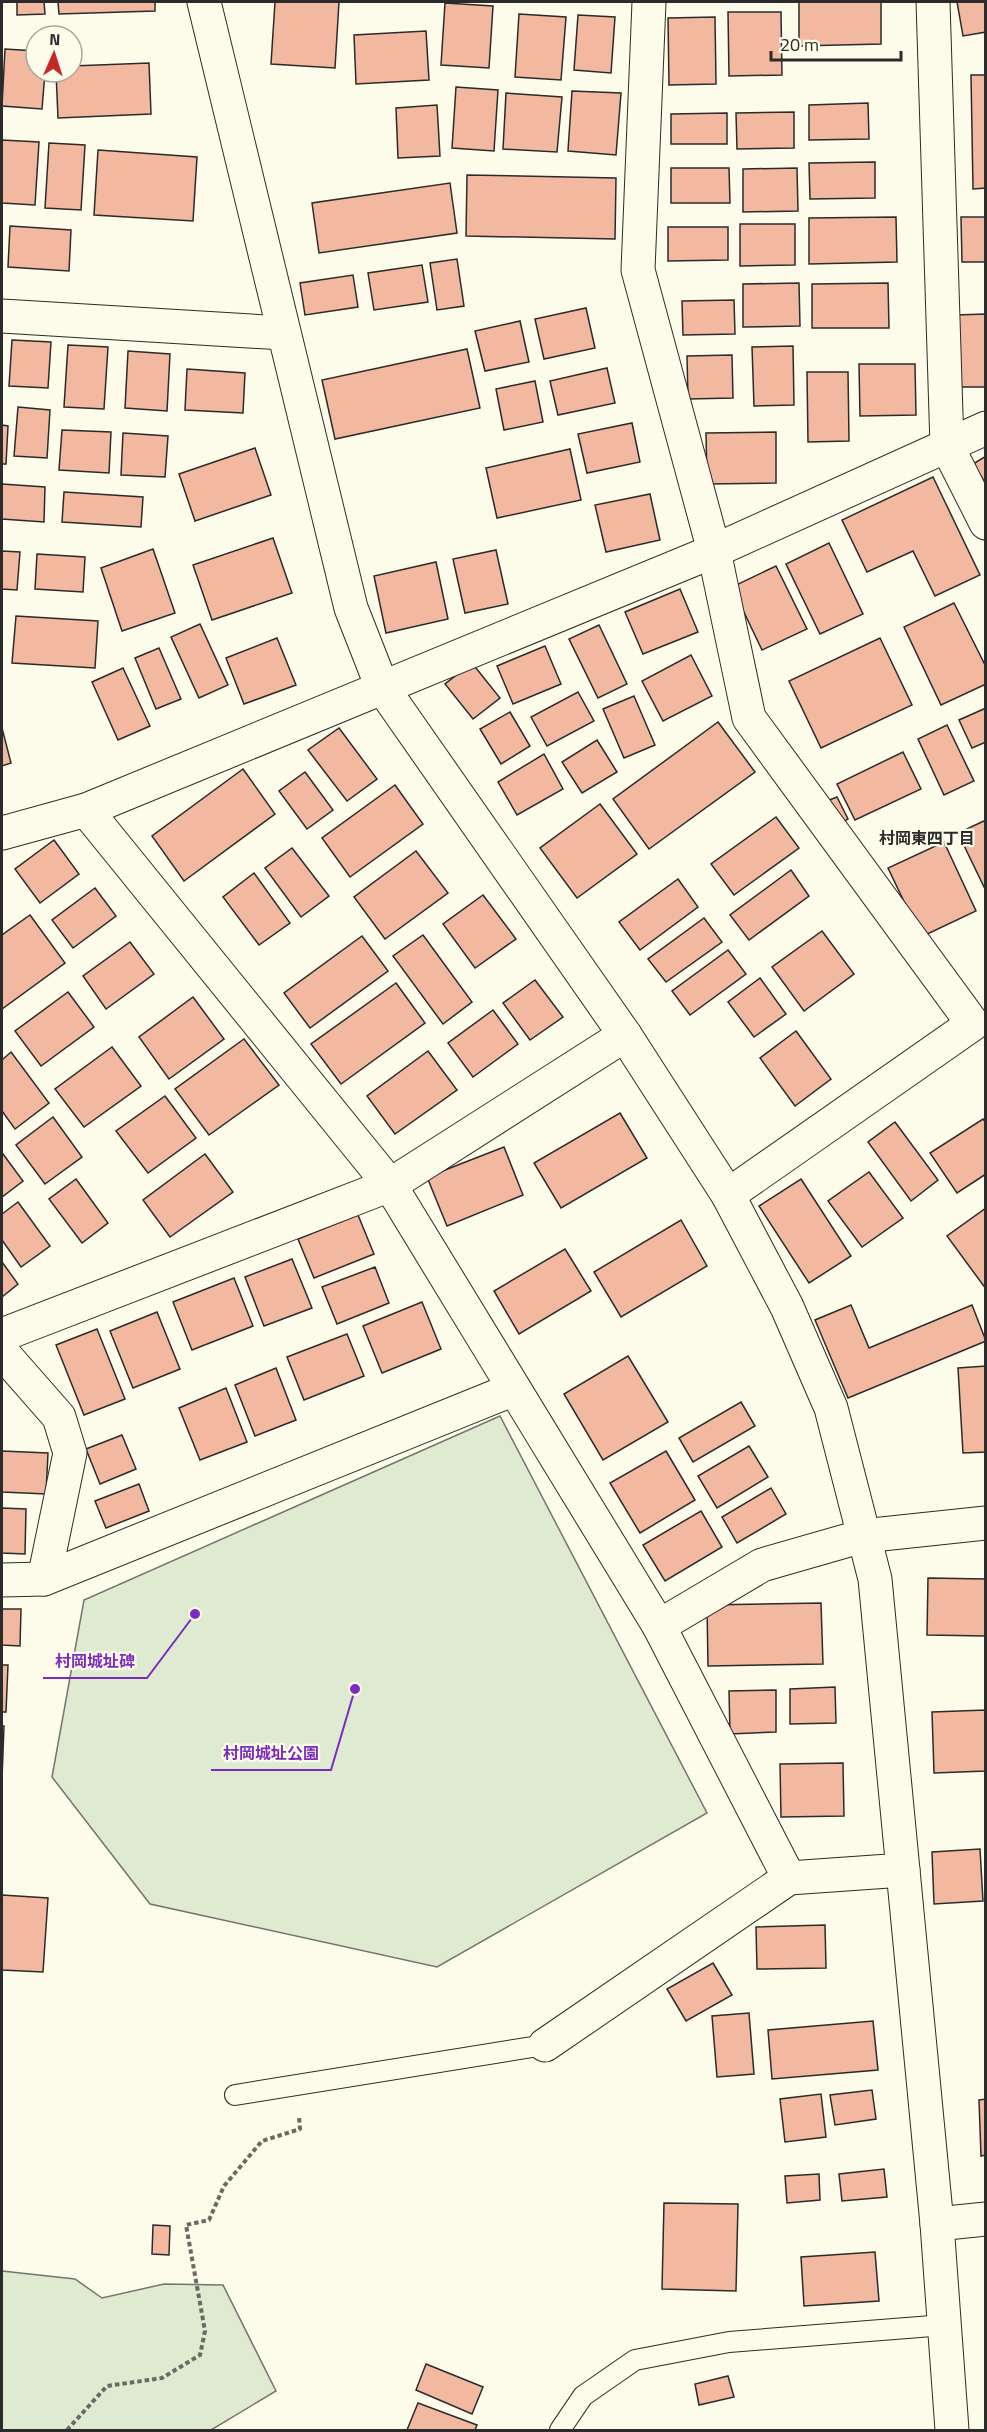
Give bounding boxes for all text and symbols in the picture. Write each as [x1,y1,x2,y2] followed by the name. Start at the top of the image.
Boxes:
[24,24,84,84] north arrow
[771,24,902,62] scale bar
[49,27,61,51] text: N
[780,31,819,58] text: 20 m
[879,826,975,850] district label: 村岡東四丁目
[43,1644,147,1678] callout: 村岡城址碑
[55,1649,135,1673] text: 村岡城址碑
[211,1736,331,1770] callout: 村岡城址公園
[223,1741,319,1765] text: 村岡城址公園

